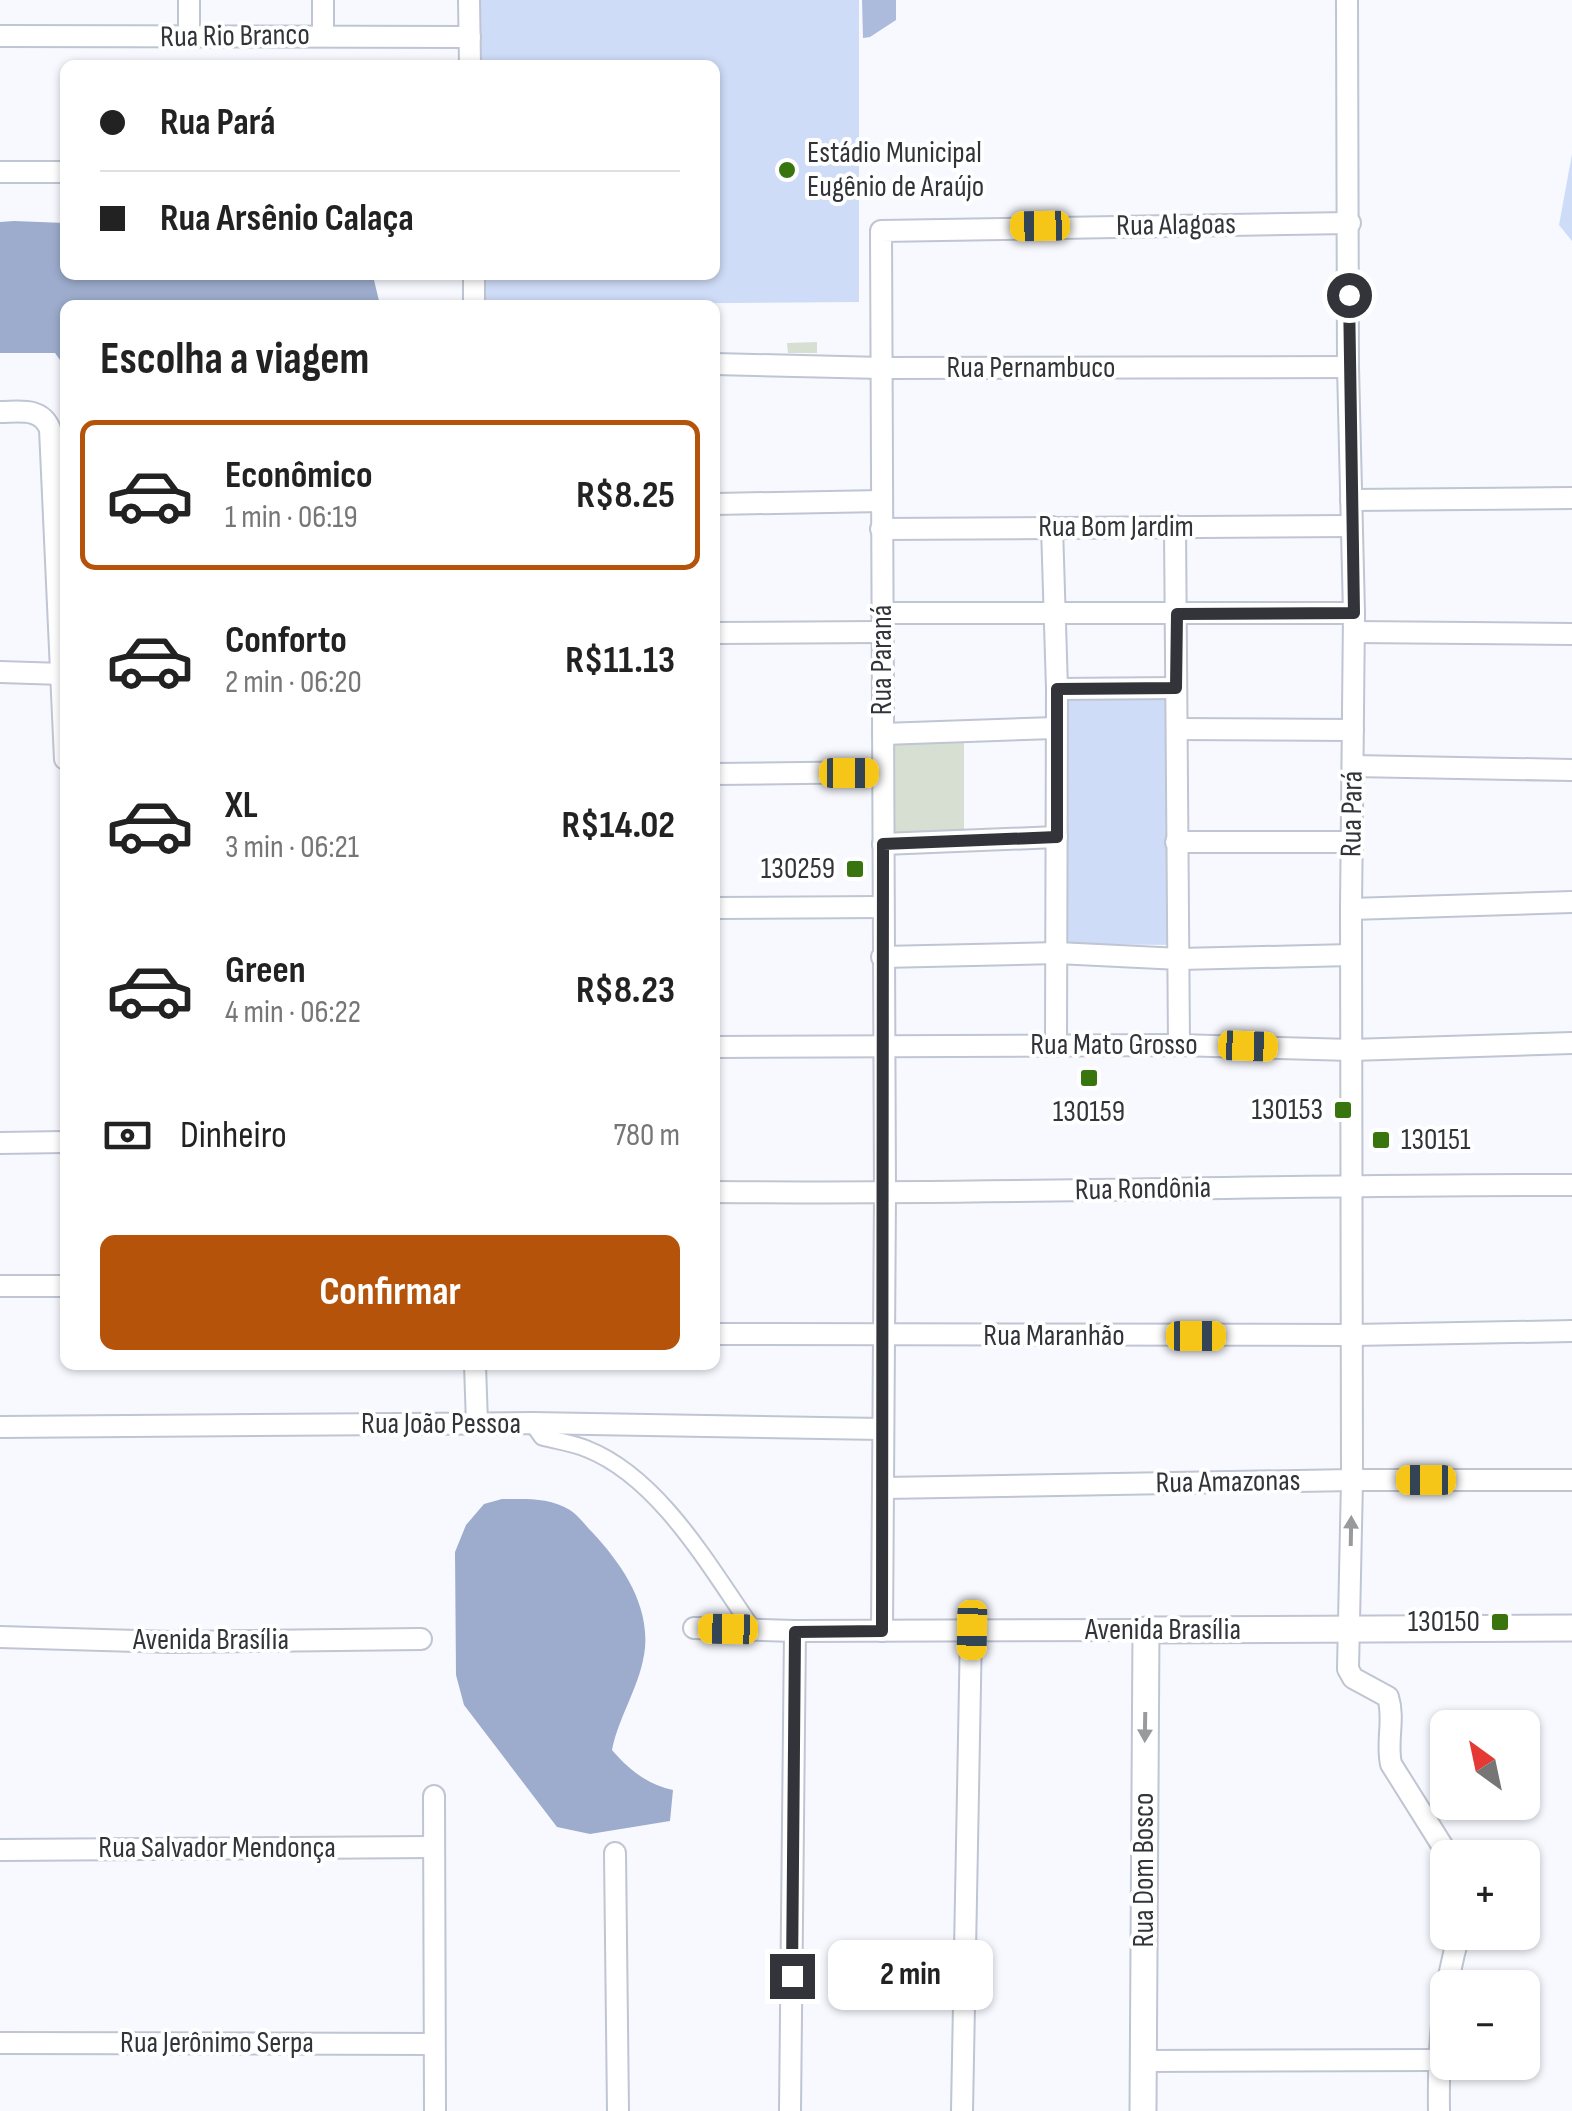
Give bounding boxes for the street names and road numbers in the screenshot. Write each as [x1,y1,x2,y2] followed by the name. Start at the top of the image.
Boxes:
[160,17,310,55] street label: Rua Rio Branco
[1116,206,1236,244] street label: Rua Alagoas
[946,350,1116,386] street label: Rua Pernambuco
[1038,509,1194,545] street label: Rua Bom Jardim
[864,605,900,715] street label: Rua Paraná
[1333,771,1371,857] street label: Rua Pará
[1030,1027,1198,1063] street label: Rua Mato Grosso
[1074,1170,1212,1208] street label: Rua Rondônia
[983,1318,1125,1354] street label: Rua Maranhão
[361,1406,521,1442] street label: Rua João Pessoa
[1155,1463,1301,1501] street label: Rua Amazonas
[1084,1612,1241,1648] street label: Avenida Brasília
[132,1622,289,1658] street label: Avenida Brasília
[1126,1793,1162,1947] street label: Rua Dom Bosco
[98,1830,336,1866] street label: Rua Salvador Mendonça
[120,2025,314,2061] street label: Rua Jerônimo Serpa

